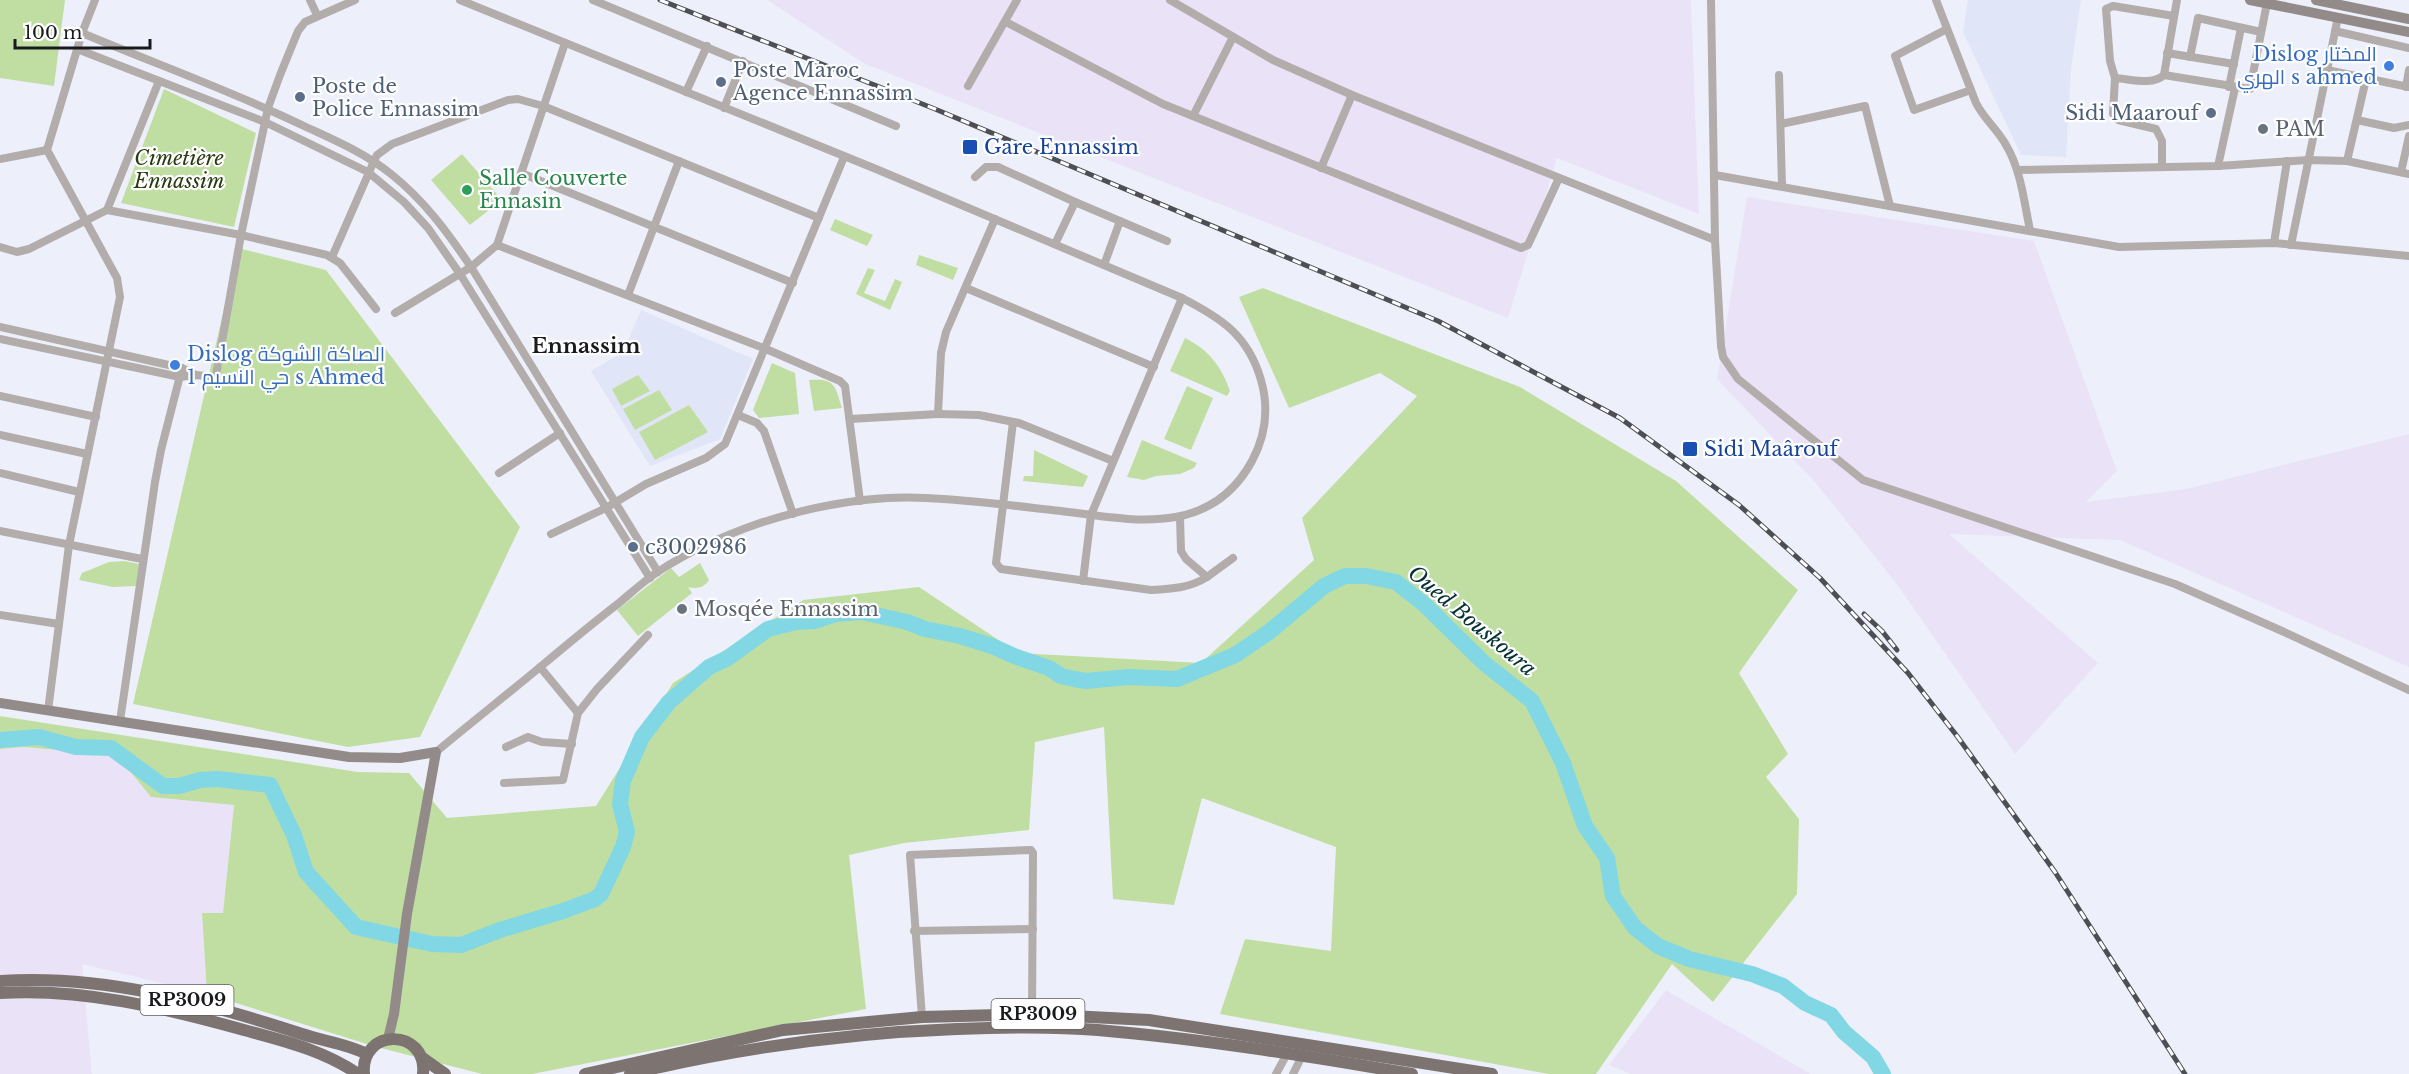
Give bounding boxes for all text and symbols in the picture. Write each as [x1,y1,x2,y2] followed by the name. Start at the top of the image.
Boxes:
[15,12,150,50] scale bar
[24,22,82,44] text: 100 m
[2237,42,2377,93] place label: Dislog المختار الهري s ahmed
[732,58,914,105] place label: Poste Maroc Agence Ennassim
[2382,59,2396,73] marker: Dislog المختار الهري s ahmed
[312,74,480,121] place label: Poste de Police Ennassim
[714,75,728,89] marker: Poste Maroc Agence Ennassim
[293,90,307,104] marker: Poste de Police Ennassim
[2065,101,2202,125] place label: Sidi Maarouf
[2204,106,2218,120] marker: Sidi Maarouf
[2275,117,2325,141] place label: PAM
[2256,122,2270,136] marker: PAM
[984,135,1139,159] place label: Gare Ennassim
[961,138,979,156] marker: Gare Ennassim
[133,146,224,193] park label: Cimetière Ennassim
[479,166,627,213] place label: Salle Couverte Ennasin
[460,183,474,197] marker: Salle Couverte Ennasin
[531,333,641,359] district label: Ennassim
[187,342,385,393] place label: Dislog الصاكة الشوكة حي النسيم 1 s Ahmed
[168,358,182,372] marker: Dislog الصاكة الشوكة حي النسيم 1 s Ahmed
[1704,437,1841,461] place label: Sidi Maârouf
[1681,440,1699,458] marker: Sidi Maârouf
[645,535,747,559] place label: c3002986
[626,540,640,554] marker: c3002986
[1403,560,1541,682] water label: Oued Bouskoura
[694,597,879,621] place label: Mosqée Ennassim
[675,602,689,616] marker: Mosqée Ennassim
[140,985,234,1015] road number: RP3009
[992,999,1084,1029] road number: RP3009

